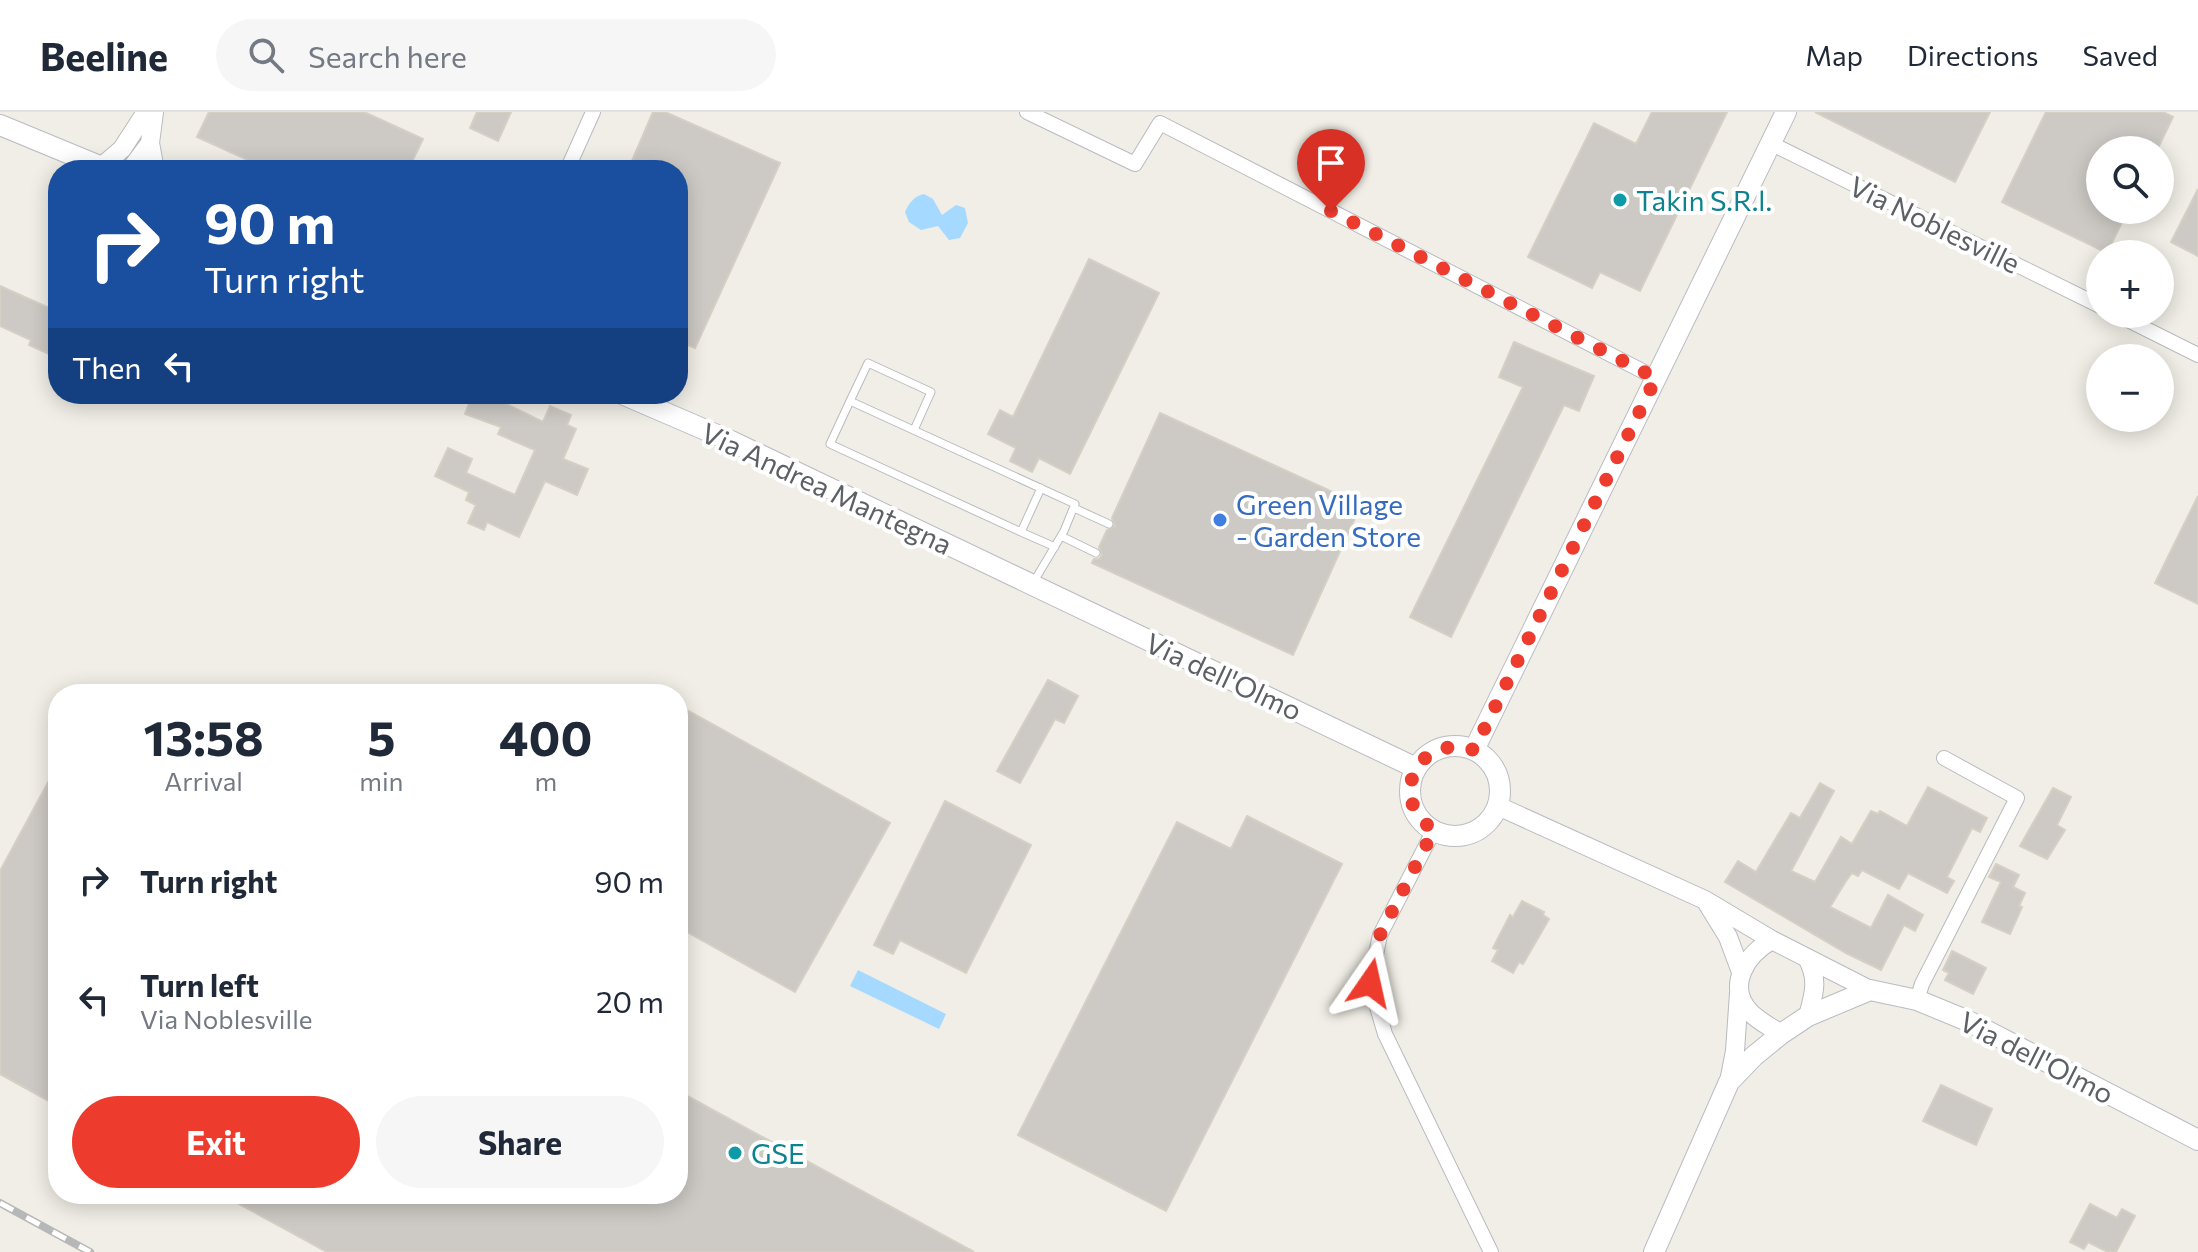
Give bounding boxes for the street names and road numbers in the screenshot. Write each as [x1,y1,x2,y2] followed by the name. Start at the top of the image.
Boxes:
[1844,168,2026,280] street label: Via Noblesville
[696,415,958,561] street label: Via Andrea Mantegna
[1141,625,1307,727] street label: Via dell'Olmo
[1954,1004,2120,1110] street label: Via dell'Olmo

